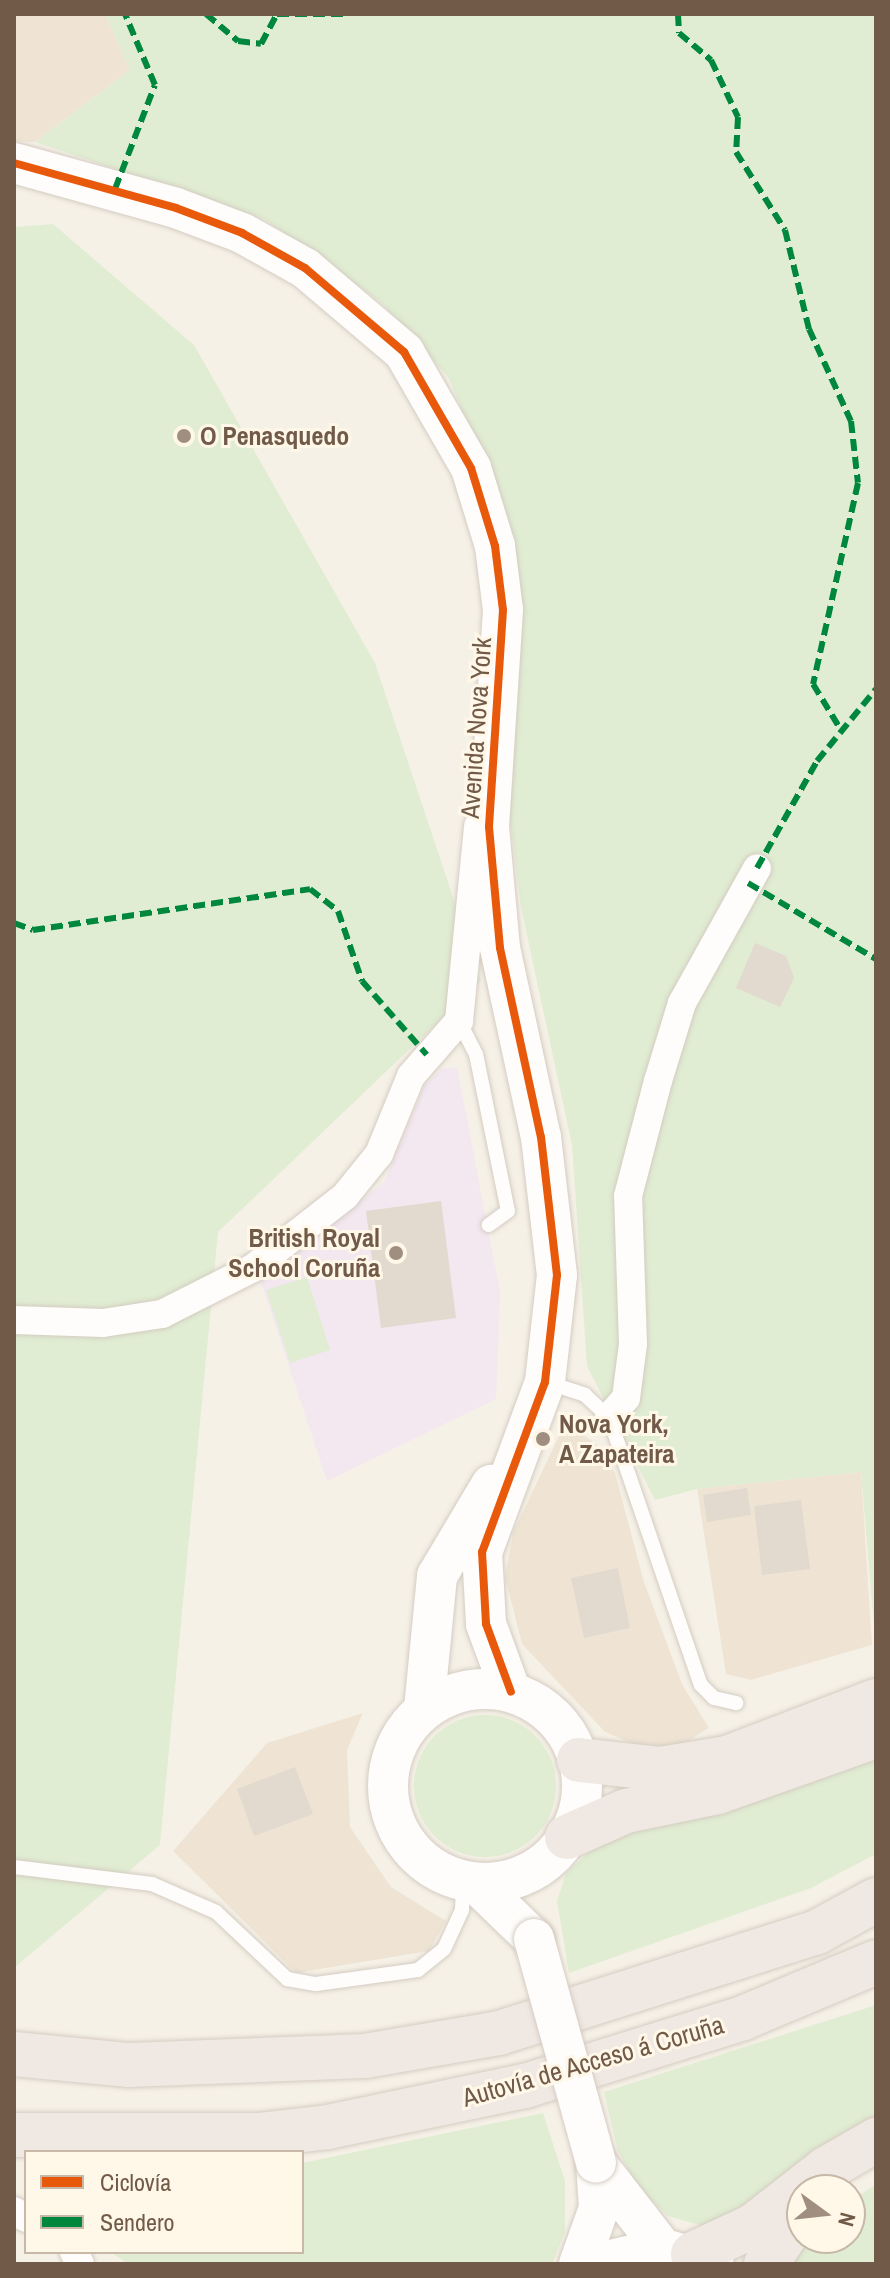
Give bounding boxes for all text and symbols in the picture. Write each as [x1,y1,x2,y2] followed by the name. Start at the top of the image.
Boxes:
[200,420,349,452] place label: O Penasquedo
[175,427,193,445] marker: O Penasquedo
[454,636,498,820] street label: Avenida Nova York
[228,1222,380,1284] place label: British Royal School Coruña
[387,1244,405,1262] marker: British Royal School Coruña
[559,1408,675,1470] place label: Nova York, A Zapateira
[534,1430,552,1448] marker: Nova York, A Zapateira
[458,2009,728,2113] street label: Autovía de Acceso á Coruña
[24,2150,304,2254] legend
[100,2166,171,2198] text: Ciclovía
[786,2174,866,2254] north arrow
[100,2206,174,2238] text: Sendero
[831,2210,863,2230] text: N

